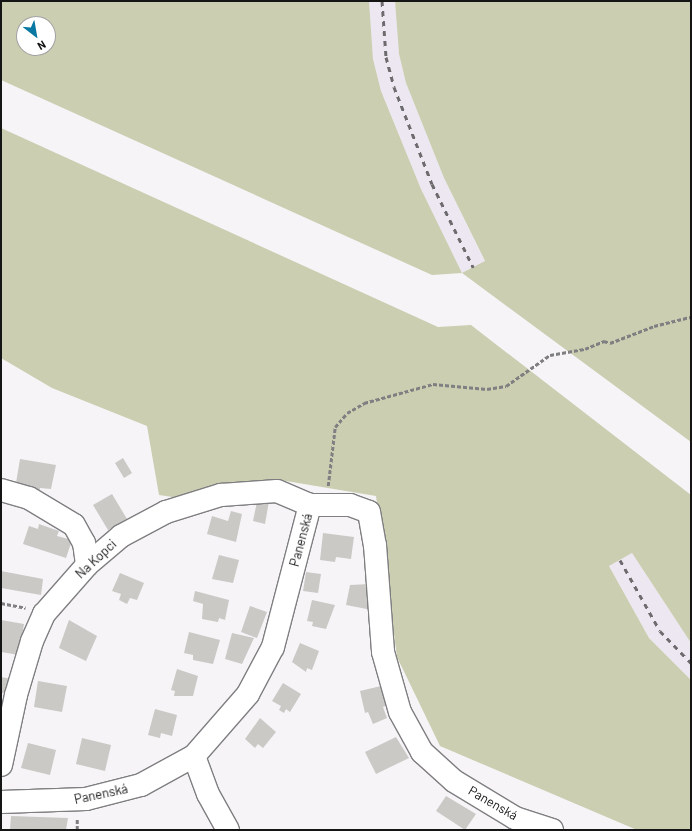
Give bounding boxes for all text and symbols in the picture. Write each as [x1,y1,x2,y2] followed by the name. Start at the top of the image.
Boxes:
[16,16,56,56] north arrow
[35,38,48,53] text: N
[286,512,316,568] street label: Panenská
[72,536,120,582] street label: Na Kopci
[73,781,129,807] street label: Panenská
[466,783,520,823] street label: Panenská

